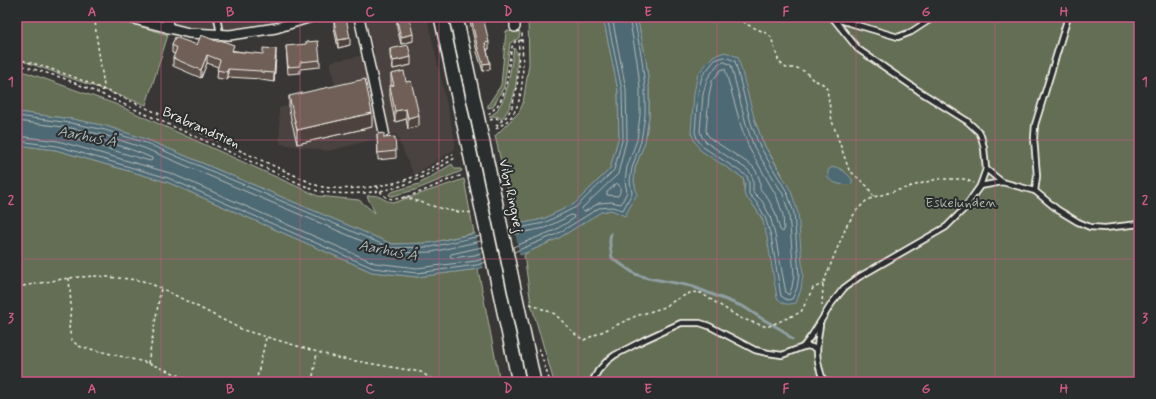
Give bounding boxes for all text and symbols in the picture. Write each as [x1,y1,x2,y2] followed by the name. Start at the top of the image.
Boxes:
[88,4,96,21] text: A
[226,4,235,21] text: B
[365,4,375,21] text: C
[504,4,513,21] text: D
[644,4,652,21] text: E
[783,4,790,21] text: F
[922,4,931,21] text: G
[1060,4,1069,21] text: H
[8,74,14,91] text: 1
[1142,74,1148,91] text: 1
[159,103,243,153] street label: Brabrandstien
[56,121,118,153] water label: Aarhus Å
[493,157,528,235] street label: Viby Ringvej
[8,192,15,209] text: 2
[1142,192,1149,209] text: 2
[925,194,997,212] park label: Eskelunden
[357,235,419,267] water label: Aarhus Å
[8,310,14,327] text: 3
[1142,310,1148,327] text: 3
[88,381,96,398] text: A
[226,381,235,398] text: B
[365,381,375,398] text: C
[504,381,513,398] text: D
[644,381,652,398] text: E
[783,381,790,398] text: F
[922,381,931,398] text: G
[1060,381,1069,398] text: H

